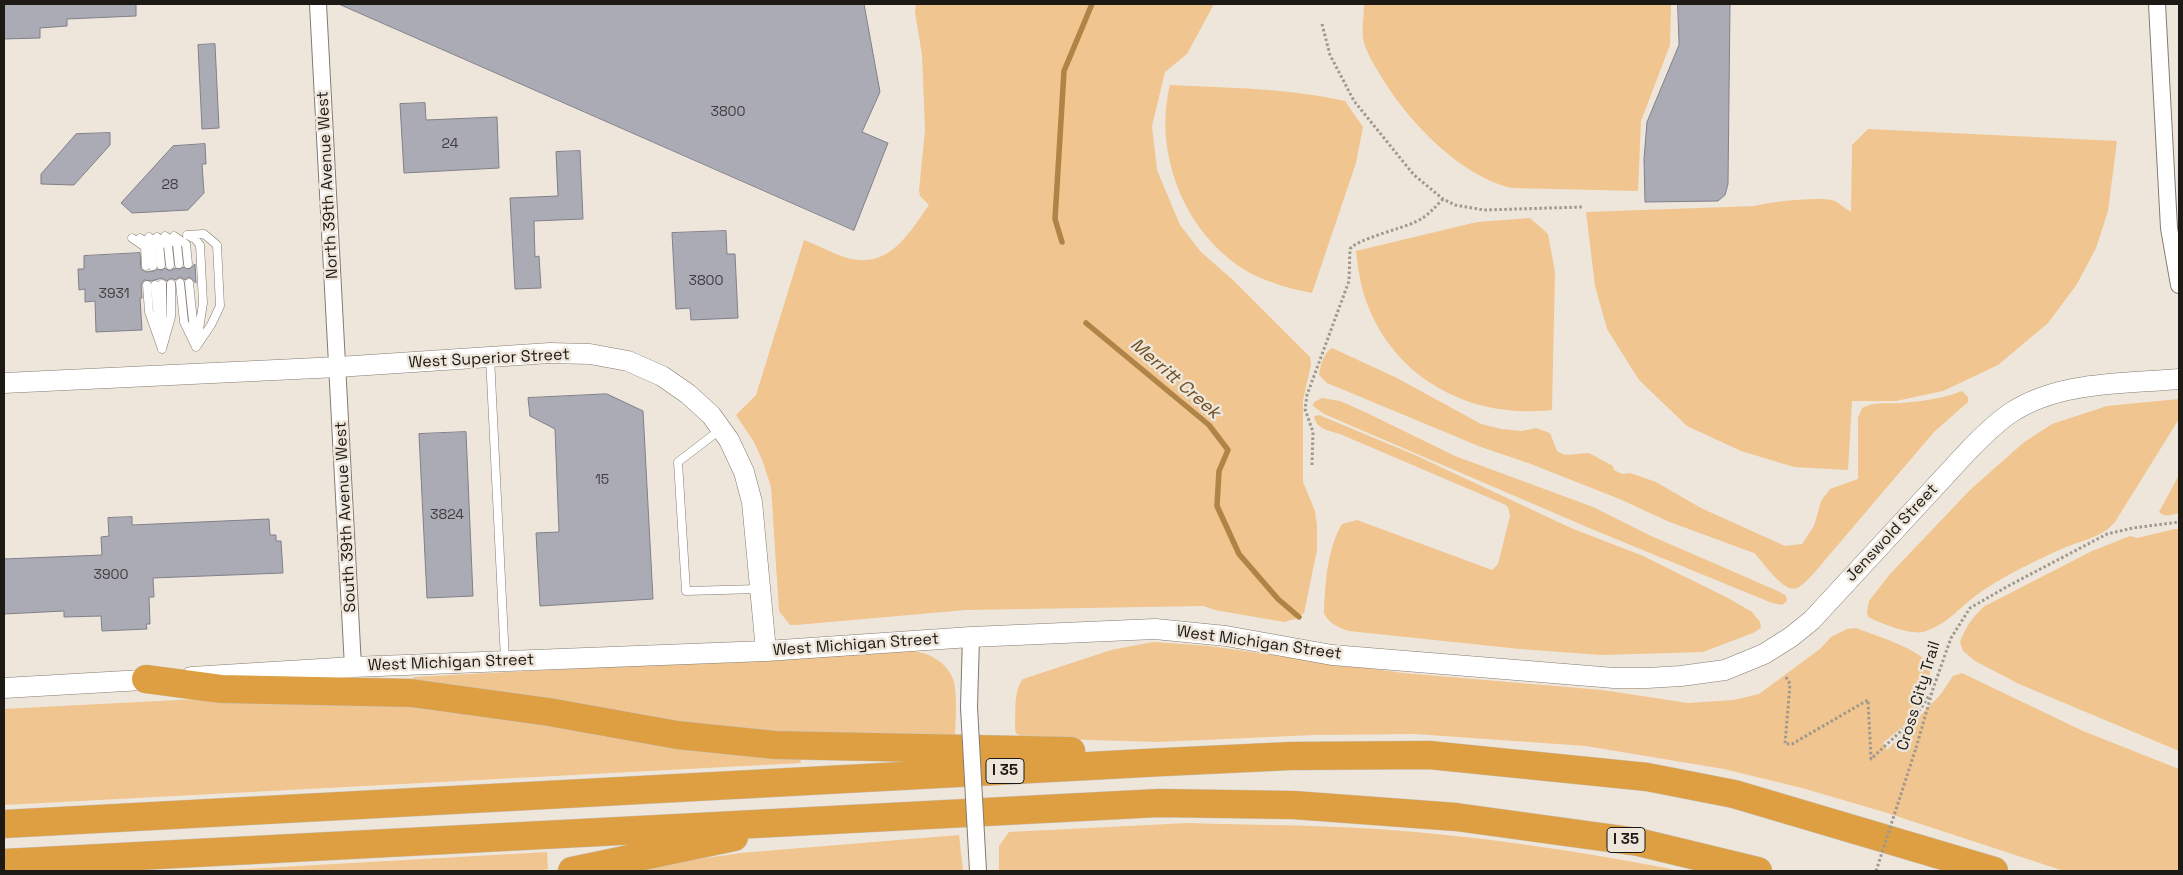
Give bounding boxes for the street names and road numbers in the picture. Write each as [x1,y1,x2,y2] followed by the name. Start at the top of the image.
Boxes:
[313,91,343,279] street label: North 39th Avenue West
[408,345,570,373] street label: West Superior Street
[331,421,361,613] street label: South 39th Avenue West
[1842,480,1942,586] street label: Jenswold Street
[1175,622,1343,664] street label: West Michigan Street
[772,630,940,660] street label: West Michigan Street
[1893,639,1945,753] street label: Cross City Trail
[368,651,534,675] street label: West Michigan Street
[986,758,1024,784] road number: I 35
[1607,828,1645,852] road number: I 35

